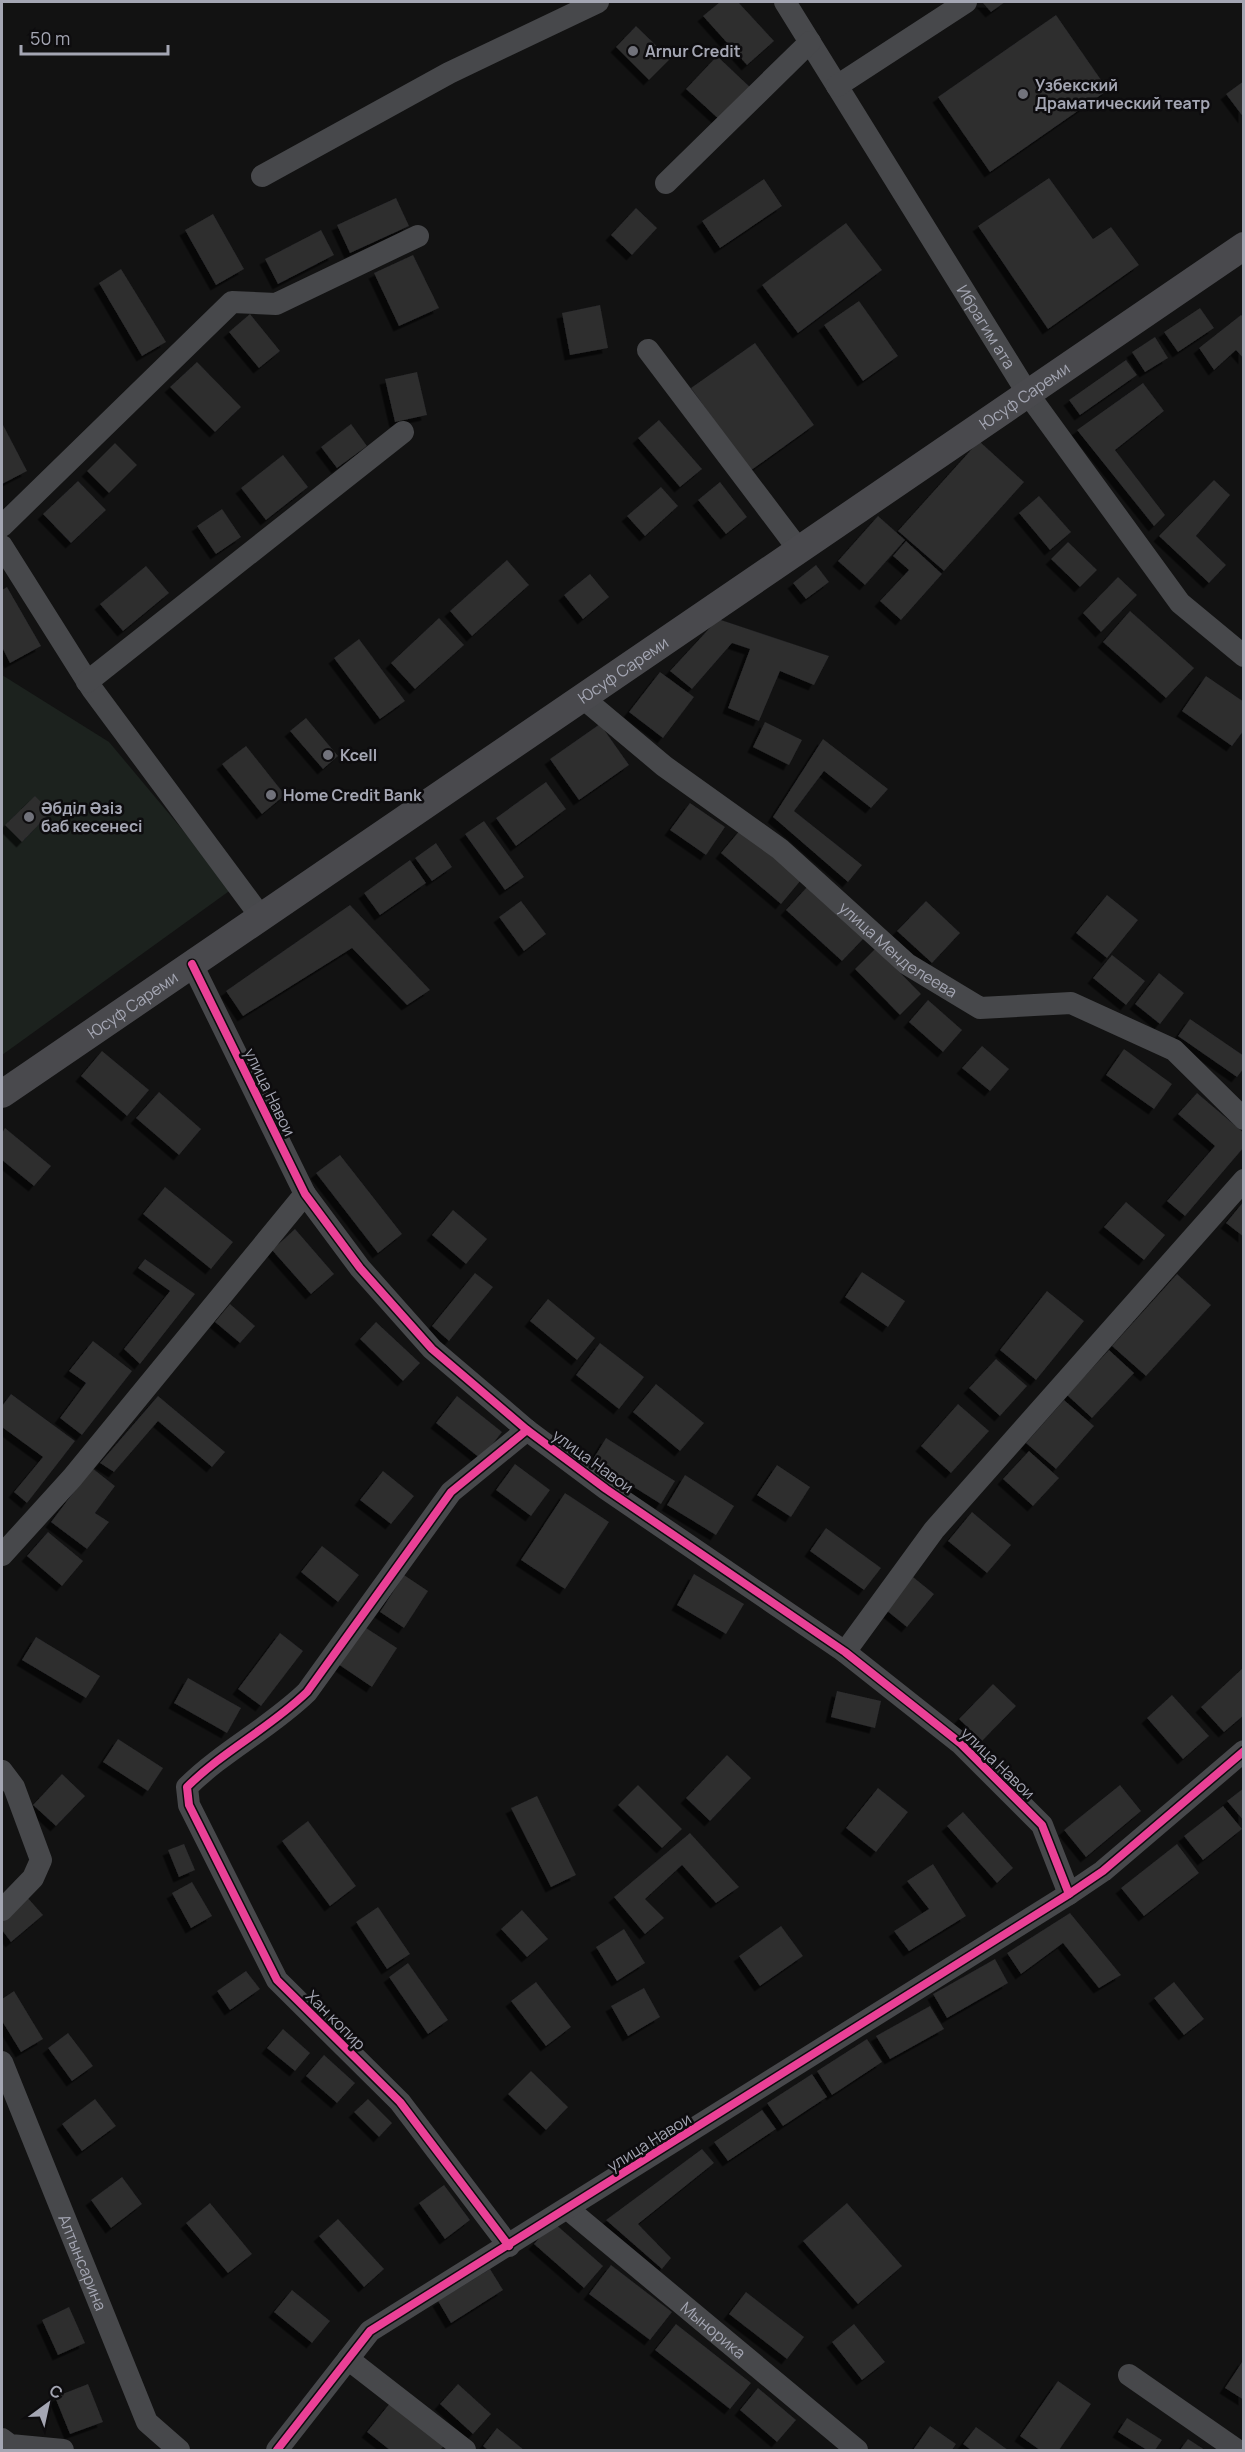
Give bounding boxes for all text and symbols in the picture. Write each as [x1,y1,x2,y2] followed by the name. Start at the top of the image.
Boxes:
[21,18,168,56] scale bar
[30,26,70,50] text: 50 m
[645,40,741,62] place label: Arnur Credit
[626,44,640,58] marker: Arnur Credit
[1035,74,1210,114] place label: Узбекский Драматический театр
[1016,87,1030,101] marker: Узбекский Драматический театр
[952,280,1021,373] street label: Ибрагим ата
[975,357,1074,435] street label: Юсуф Сареми
[573,631,673,709] street label: Юсуф Сареми
[340,744,377,766] place label: Kcell
[321,748,335,762] marker: Kcell
[283,784,422,806] place label: Home Credit Bank
[264,788,278,802] marker: Home Credit Bank
[41,797,142,837] place label: Әбділ Әзіз баб кесенесі
[22,810,36,824] marker: Әбділ Әзіз баб кесенесі
[834,897,961,1003] street label: улица Менделеева
[83,966,182,1044] street label: Юсуф Сареми
[239,1044,301,1140] street label: улица Навои
[548,1424,638,1498] street label: улица Навои
[956,1722,1040,1804] street label: улица Навои
[301,1985,371,2055] street label: Хан копир
[603,2107,695,2177] street label: улица Навои
[53,2211,112,2314] street label: Алтынсарина
[676,2296,750,2364] street label: Мынорика
[18,2374,78,2434] north arrow
[45,2379,67,2404] text: С

